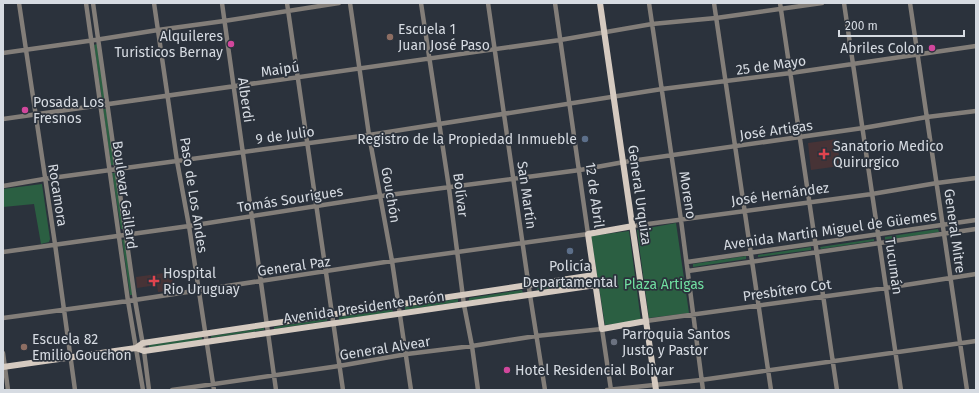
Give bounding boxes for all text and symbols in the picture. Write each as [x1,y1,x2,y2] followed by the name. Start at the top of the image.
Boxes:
[839,12,964,38] scale bar
[845,19,878,33] text: 200 m
[398,21,490,54] place label: Escuela 1 Juan José Paso
[114,28,223,61] place label: Alquileres Turisticos Bernay
[385,32,395,42] marker: Escuela 1 Juan José Paso
[226,39,236,49] marker: Alquileres Turisticos Bernay
[840,40,924,57] place label: Abriles Colon
[927,43,937,53] marker: Abriles Colon
[735,52,807,79] street label: 25 de Mayo
[260,58,301,81] street label: Maipú
[234,76,257,124] street label: Alberdi
[33,94,104,127] place label: Posada Los Fresnos
[20,105,30,115] marker: Posada Los Fresnos
[738,117,814,144] street label: José Artigas
[254,123,316,148] street label: 9 de Julio
[357,131,577,148] place label: Registro de la Propiedad Inmueble
[580,134,590,144] marker: Registro de la Propiedad Inmueble
[176,136,211,255] street label: Paso de Los Andes
[833,138,944,171] place label: Sanatorio Medico Quirurgico
[108,140,141,250] street label: Boulevar Gaillard
[624,144,655,246] street label: General Urquiza
[818,148,830,160] marker: Sanatorio Medico Quirurgico
[513,160,540,230] street label: San Martín
[581,161,608,229] street label: 12 de Abril
[44,162,71,228] street label: Rocamora
[377,166,404,224] street label: Gouchón
[675,170,700,220] street label: Moreno
[449,172,472,219] street label: Bolívar
[730,179,830,210] street label: José Hernández
[236,183,345,216] street label: Tomás Sourigues
[940,188,969,274] street label: General Mitre
[722,207,938,254] street label: Avenida Martin Miguel de Güemes
[881,236,906,296] street label: Tucumán
[565,246,575,256] marker: Policía Departamental
[256,253,332,280] street label: General Paz
[523,258,617,291] place label: Policía Departamental
[163,265,240,298] place label: Hospital Rio Uruguay
[148,275,160,287] marker: Hospital Rio Uruguay
[624,276,705,293] park label: Plaza Artigas
[742,276,833,305] street label: Presbítero Cot
[282,288,446,327] street label: Avenida Presidente Perón
[622,326,731,359] place label: Parroquia Santos Justo y Pastor
[32,331,132,364] place label: Escuela 82 Emilio Gouchon
[338,333,432,364] street label: General Alvear
[609,337,619,347] marker: Parroquia Santos Justo y Pastor
[19,342,29,352] marker: Escuela 82 Emilio Gouchon
[515,362,675,379] place label: Hotel Residencial Bolivar
[502,365,512,375] marker: Hotel Residencial Bolivar

